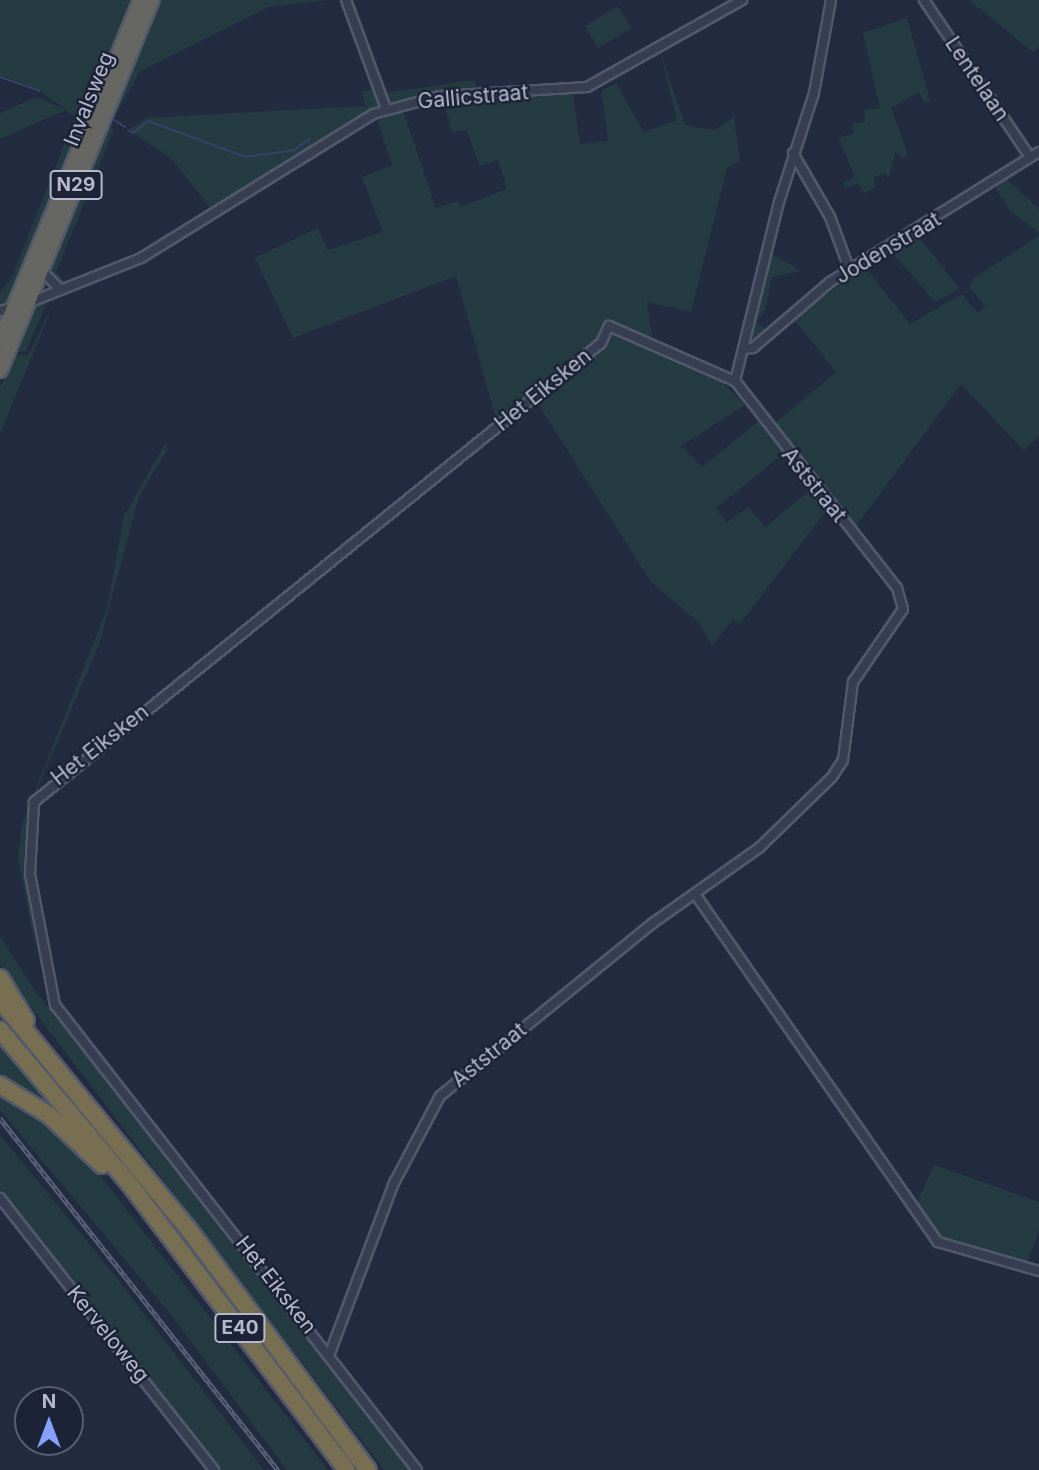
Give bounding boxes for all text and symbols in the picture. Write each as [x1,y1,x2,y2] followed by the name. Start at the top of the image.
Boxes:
[940,32,1014,126] street label: Lentelaan
[59,48,119,150] street label: Invalsweg
[417,80,529,114] street label: Gallicstraat
[48,169,104,200] road number: N29
[831,207,945,289] street label: Jodenstraat
[490,344,596,436] street label: Het Eiksken
[776,443,852,527] street label: Aststraat
[46,699,154,791] street label: Het Eiksken
[447,1017,531,1093] street label: Aststraat
[230,1231,322,1339] street label: Het Eiksken
[62,1281,154,1387] street label: Kerveloweg
[214,1312,266,1344] road number: E40
[14,1386,84,1456] north arrow
[42,1390,56,1413] text: N

